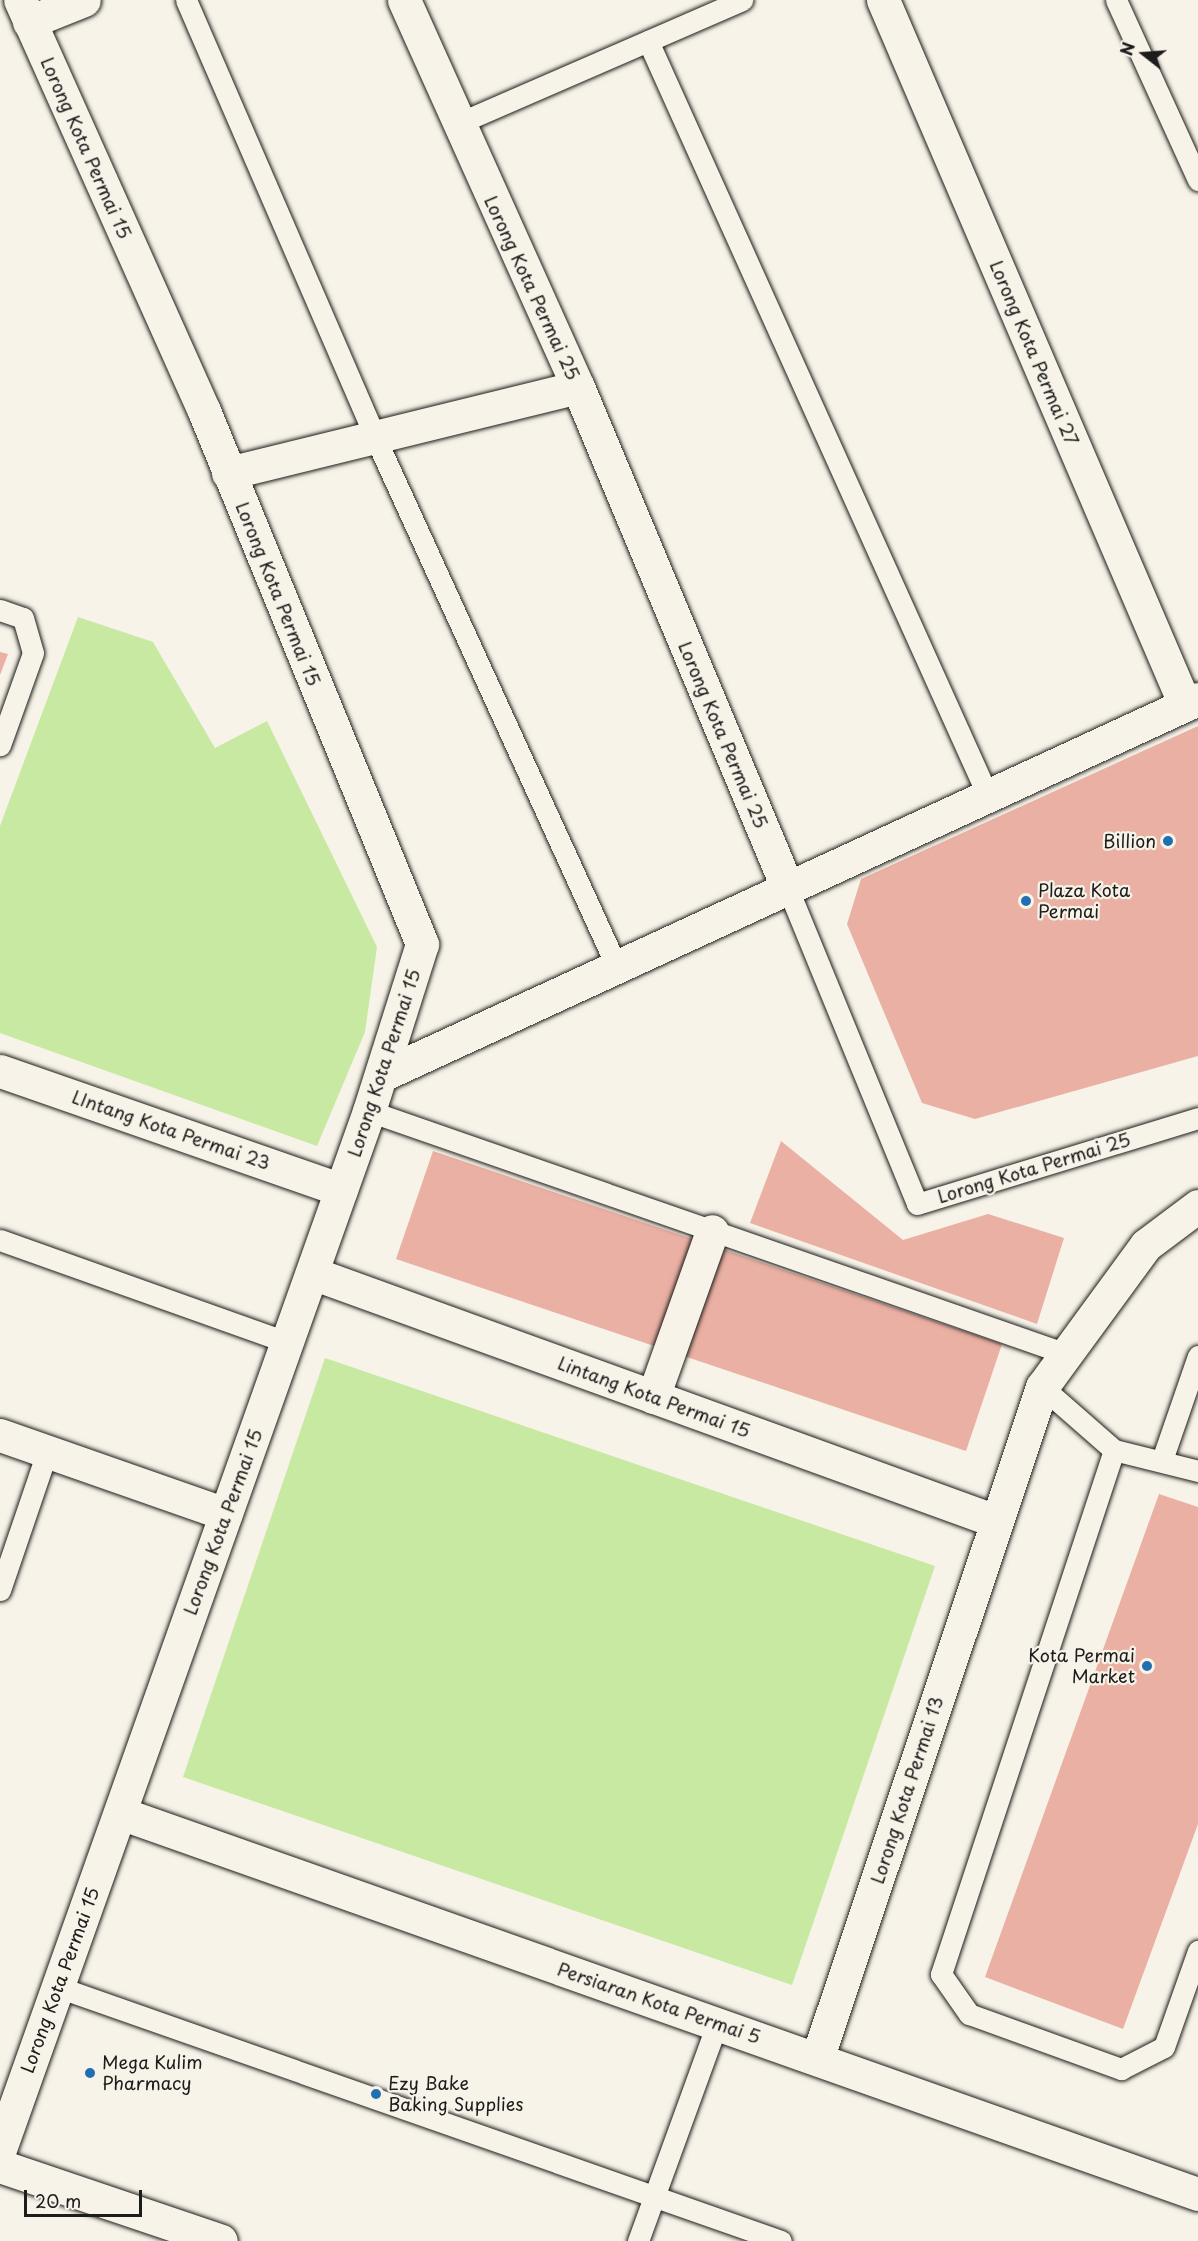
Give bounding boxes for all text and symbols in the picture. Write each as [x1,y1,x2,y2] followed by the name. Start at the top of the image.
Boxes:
[1114,24,1174,84] north arrow
[1113,39,1140,58] text: N
[36,54,136,242] street label: Lorong Kota Permai 15
[480,193,584,383] street label: Lorong Kota Permai 25
[985,257,1083,449] street label: Lorong Kota Permai 27
[231,499,325,689] street label: Lorong Kota Permai 15
[674,639,772,831] street label: Lorong Kota Permai 25
[1103,830,1156,852] place label: Billion
[1161,834,1175,848] marker: Billion
[1038,880,1130,922] place label: Plaza Kota Permai
[1019,894,1033,908] marker: Plaza Kota Permai
[343,967,425,1159] street label: Lorong Kota Permai 15
[69,1086,273,1174] street label: LIntang Kota Permai 23
[935,1128,1133,1208] street label: Lorong Kota Permai 25
[555,1352,753,1442] street label: Lintang Kota Permai 15
[179,1426,267,1618] street label: Lorong Kota Permai 15
[1028,1645,1135,1688] place label: Kota Permai Market
[1140,1659,1154,1673] marker: Kota Permai Market
[866,1693,948,1887] street label: Lorong Kota Permai 13
[16,1884,104,2076] street label: Lorong Kota Permai 15
[555,1958,763,2048] street label: Persiaran Kota Permai 5
[102,2052,204,2094] place label: Mega Kulim Pharmacy
[83,2066,97,2080] marker: Mega Kulim Pharmacy
[388,2073,524,2116] place label: Ezy Bake Baking Supplies
[369,2087,383,2101] marker: Ezy Bake Baking Supplies
[27,2178,146,2216] scale bar
[35,2187,81,2214] text: 20 m

